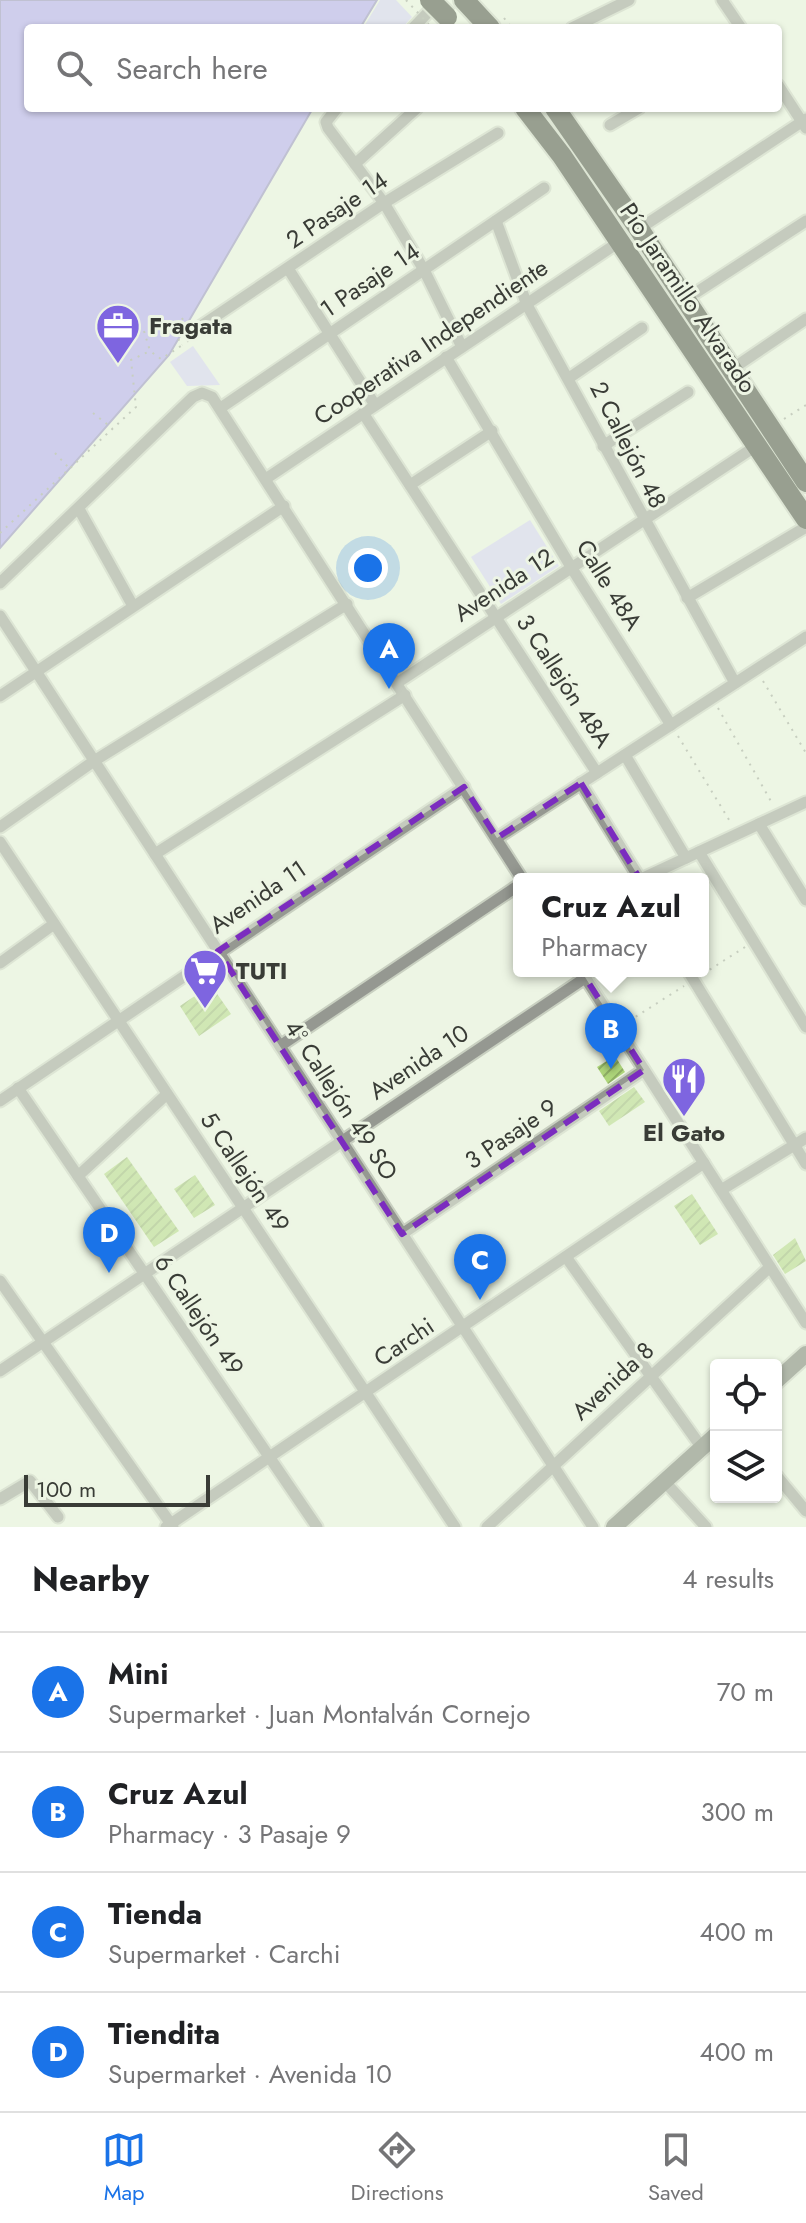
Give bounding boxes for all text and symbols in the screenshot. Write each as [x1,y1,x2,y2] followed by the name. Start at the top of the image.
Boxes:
[24,24,782,112] search box
[52,46,96,90] icon: search
[116,47,268,90] text: Search here
[279,163,395,257] street label: 2 Pasaje 14
[612,195,765,400] street label: Pío Jaramillo Alvarado
[313,233,427,326] street label: 1 Pasaje 14
[307,250,555,433] street label: Cooperativa Independiente
[94,302,142,365] office icon: Fragata
[149,308,233,343] place label: Fragata
[581,375,675,514] street label: 2 Callejón 48
[568,533,651,637] street label: Calle 48A
[447,539,561,630] street label: Avenida 12
[348,548,388,588] your location
[508,607,621,755] street label: 3 Callejón 48A
[363,623,415,689] pin: A
[202,851,313,942] street label: Avenida 11
[513,873,709,977] popup
[541,885,681,928] text: Cruz Azul
[541,928,647,966] text: Pharmacy
[181,947,229,1010] supermarket icon: TUTI
[236,953,287,988] place label: TUTI
[585,1003,637,1069] pin: B
[276,1013,407,1187] street label: 4º Callejón 49 SO
[362,1015,476,1108] street label: Avenida 10
[660,1055,708,1118] restaurant icon: El Gato
[457,1090,564,1177] street label: 3 Pasaje 9
[192,1104,299,1239] street label: 5 Callejón 49
[643,1115,725,1150] place label: El Gato
[83,1207,135,1273] pin: D
[454,1234,506,1300] pin: C
[146,1247,253,1382] street label: 6 Callejón 49
[367,1309,441,1375] street label: Carchi
[564,1333,662,1428] street label: Avenida 8
[710,1359,782,1503] map controls
[710,1359,782,1431] button: locate
[710,1431,782,1503] button: layers
[24,1471,210,1507] scale bar
[36,1473,96,1505] text: 100 m
[32,1555,149,1604] text: Nearby
[682,1560,774,1598] text: 4 results
[108,1652,169,1695] text: Mini
[48,1673,68,1711] text: A
[717,1673,774,1711] text: 70 m
[108,1695,530,1733] text: Supermarket · Juan Montalván Cornejo
[108,1772,248,1815] text: Cruz Azul
[49,1793,67,1831] text: B
[701,1793,774,1831] text: 300 m
[108,1815,351,1853] text: Pharmacy · 3 Pasaje 9
[108,1892,202,1935] text: Tienda
[49,1913,67,1951] text: C
[700,1913,774,1951] text: 400 m
[108,1935,341,1973] text: Supermarket · Carchi
[108,2012,220,2055] text: Tiendita
[48,2033,68,2071] text: D
[700,2033,774,2071] text: 400 m
[108,2055,392,2093] text: Supermarket · Avenida 10
[102,2128,146,2208] tab: Map
[351,2128,444,2208] tab: Directions
[648,2128,704,2208] tab: Saved

